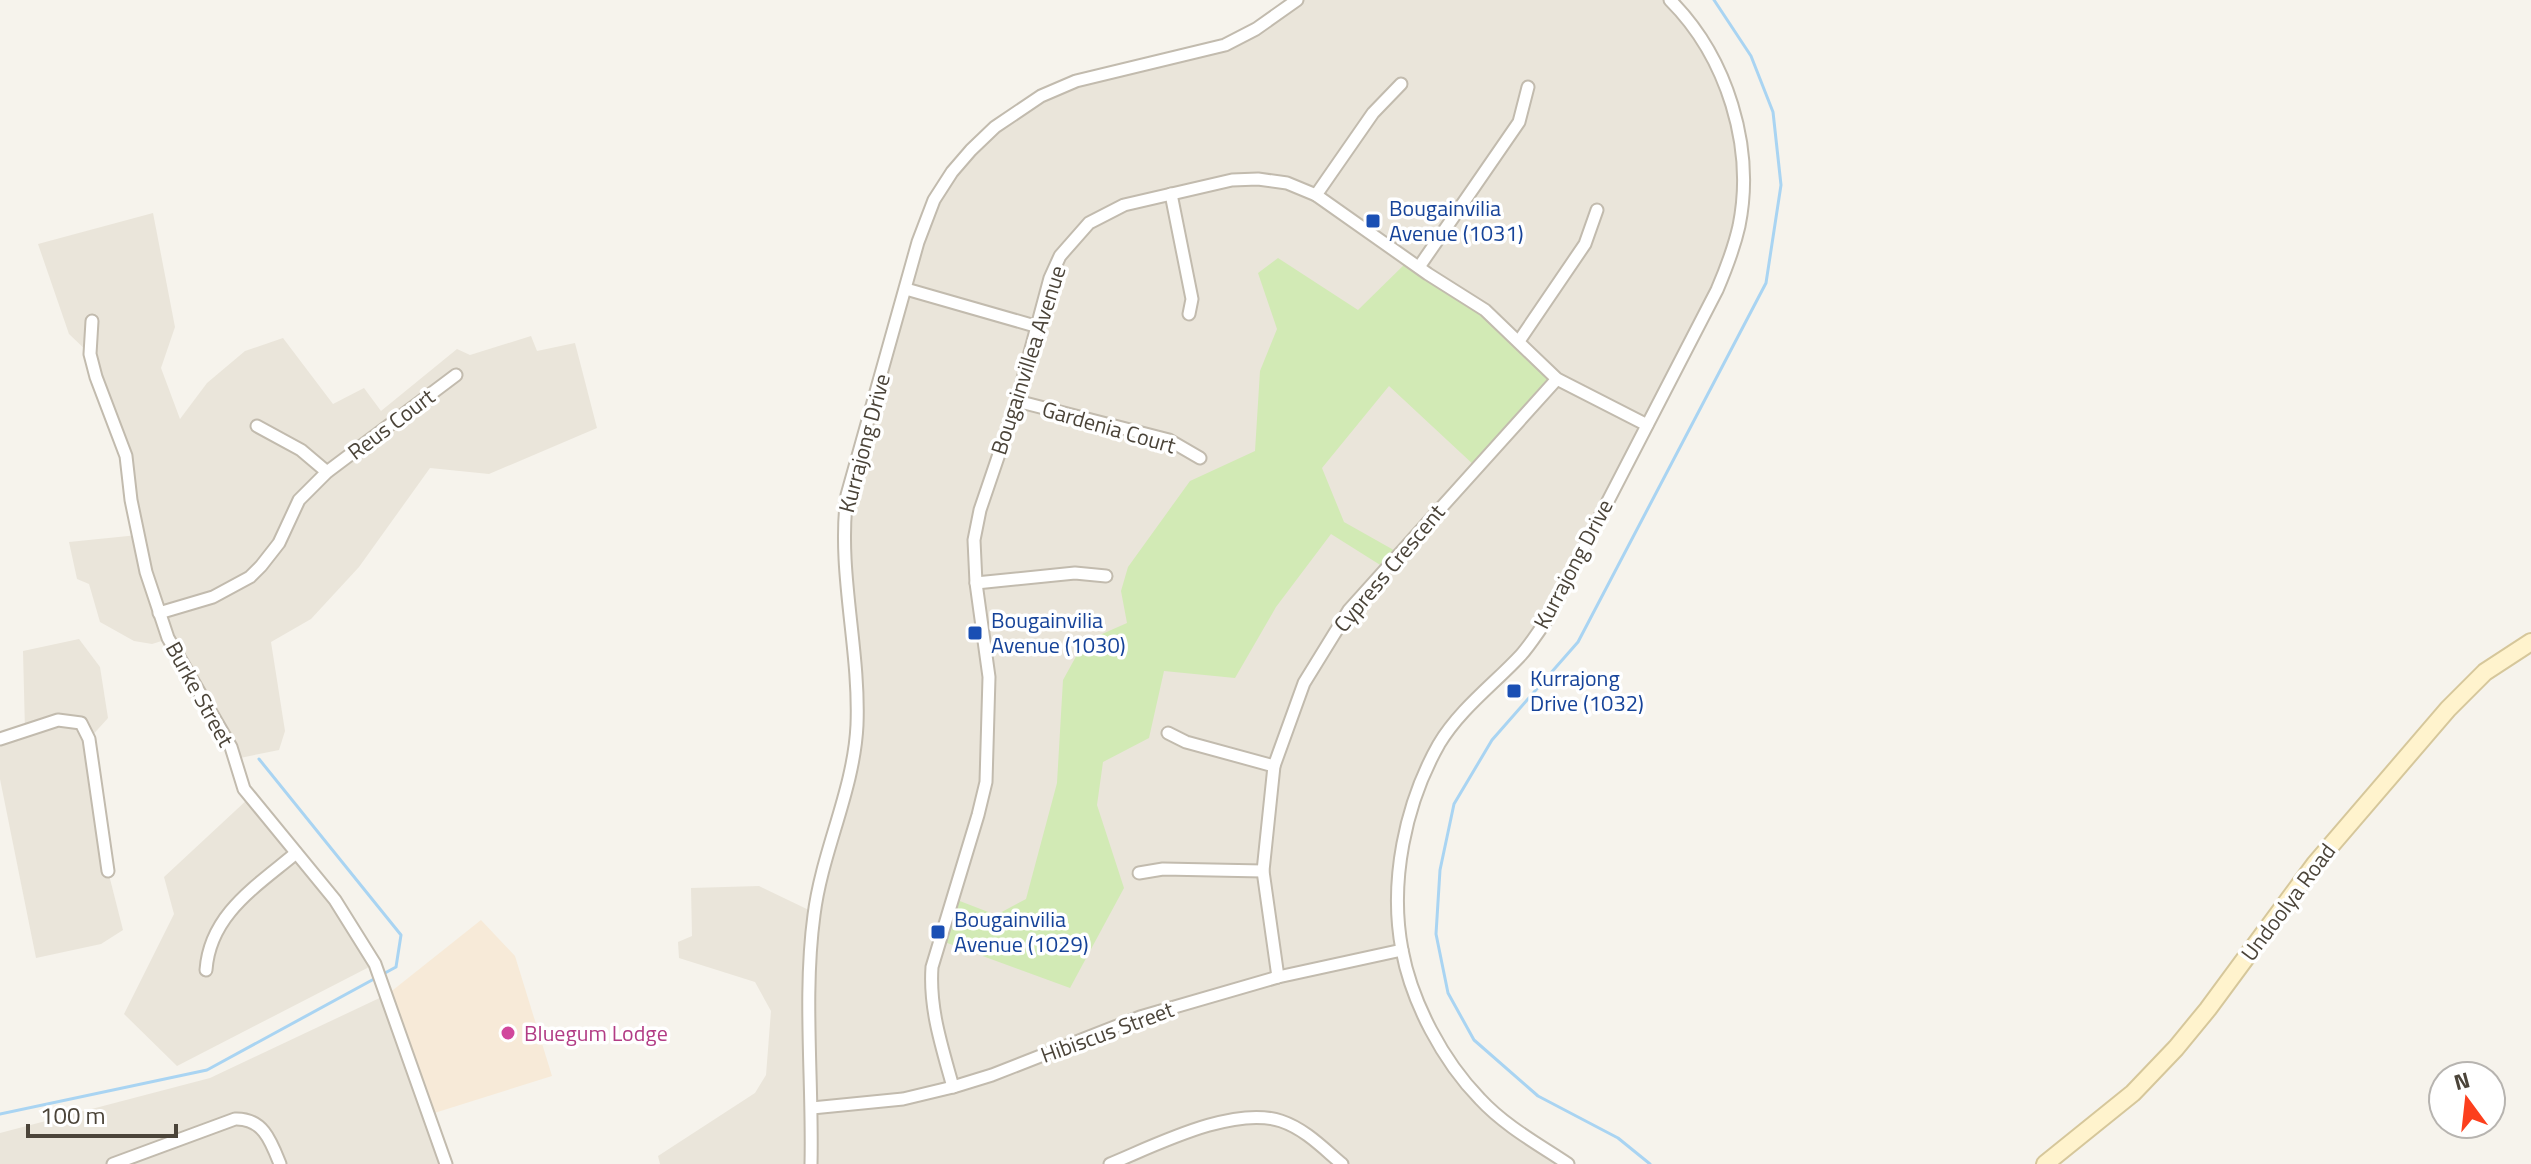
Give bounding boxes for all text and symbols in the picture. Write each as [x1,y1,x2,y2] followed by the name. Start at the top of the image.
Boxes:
[1389,191,1524,250] place label: Bougainvilia Avenue (1031)
[1364,212,1382,230] marker: Bougainvilia Avenue (1031)
[981,261,1075,459] street label: Bougainvillea Avenue
[829,370,899,516] street label: Kurrajong Drive
[340,380,442,468] street label: Reus Court
[1038,392,1180,462] street label: Gardenia Court
[1524,493,1622,635] street label: Kurrajong Drive
[1325,496,1453,640] street label: Cypress Crescent
[991,603,1126,662] place label: Bougainvilia Avenue (1030)
[966,624,984,642] marker: Bougainvilia Avenue (1030)
[157,635,243,753] street label: Burke Street
[1530,661,1644,720] place label: Kurrajong Drive (1032)
[1505,682,1523,700] marker: Kurrajong Drive (1032)
[2232,836,2344,968] street label: Undoolya Road
[954,902,1089,961] place label: Bougainvilia Avenue (1029)
[929,923,947,941] marker: Bougainvilia Avenue (1029)
[1036,992,1179,1072] street label: Hibiscus Street
[524,1016,668,1050] place label: Bluegum Lodge
[499,1024,517,1042] marker: Bluegum Lodge
[2427,1060,2507,1140] north arrow
[2450,1062,2474,1099] text: N
[28,1088,176,1138] scale bar
[40,1097,106,1133] text: 100 m

